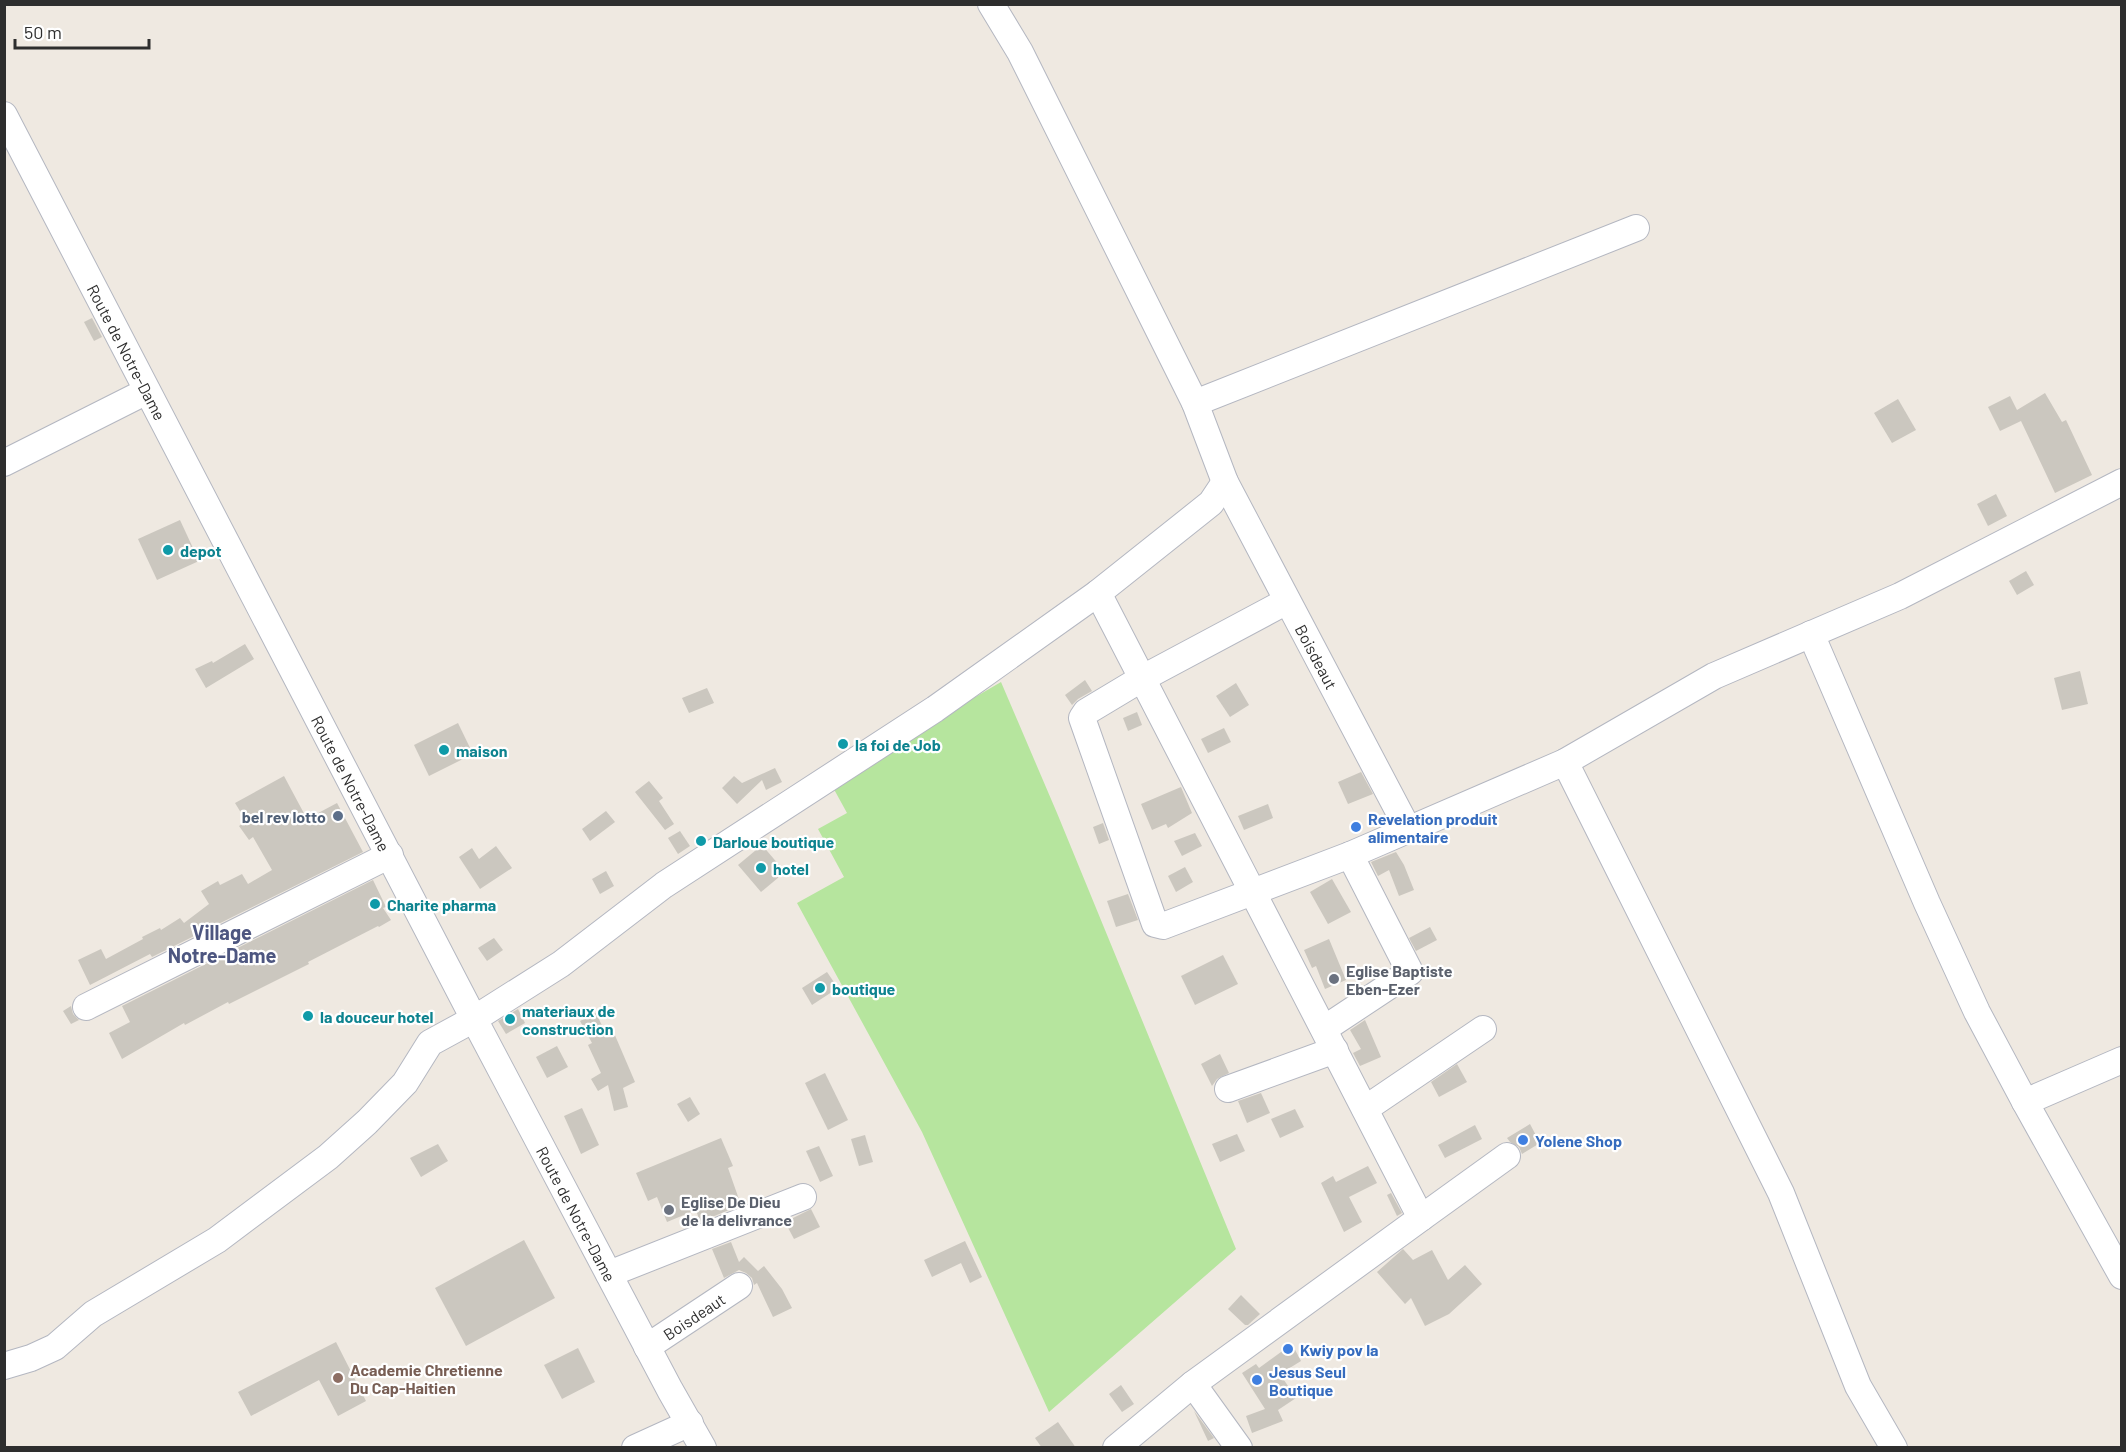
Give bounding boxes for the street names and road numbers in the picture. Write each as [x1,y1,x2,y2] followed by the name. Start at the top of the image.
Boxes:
[84,281,170,423] street label: Route de Notre-Dame
[1292,621,1342,692] street label: Boisdeaut
[308,712,394,854] street label: Route de Notre-Dame
[533,1143,620,1285] street label: Route de Notre-Dame
[659,1289,728,1343] street label: Boisdeaut

